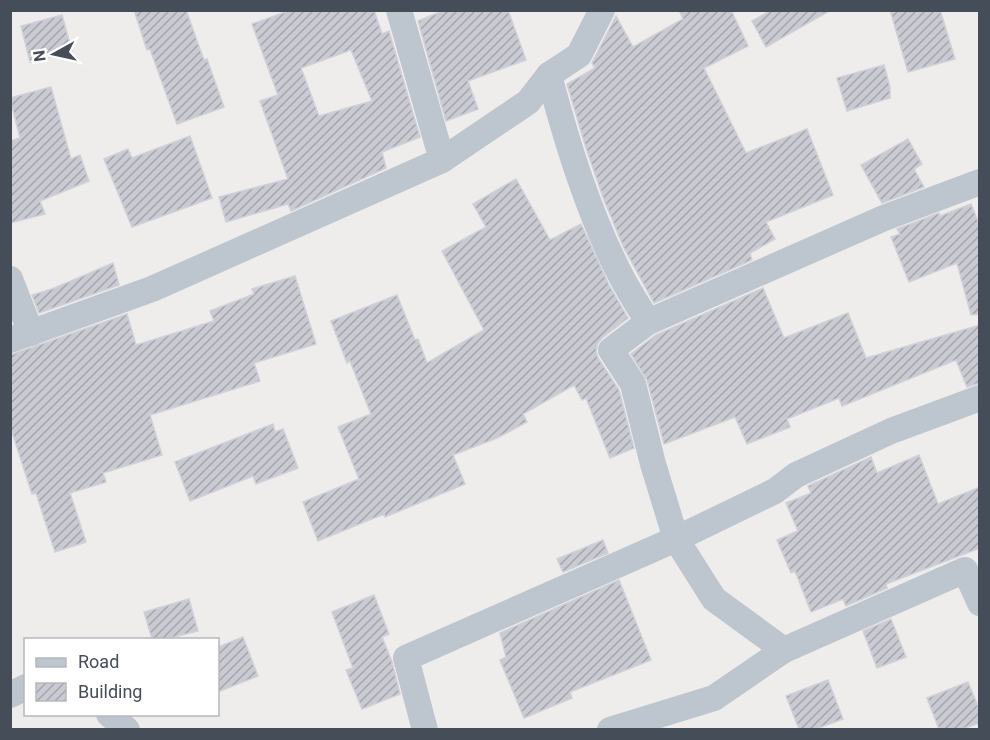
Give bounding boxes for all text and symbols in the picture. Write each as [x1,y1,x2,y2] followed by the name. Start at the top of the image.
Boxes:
[24,24,84,84] north arrow
[29,49,50,63] text: N
[24,638,219,716] legend
[78,651,119,672] text: Road
[78,681,142,702] text: Building

